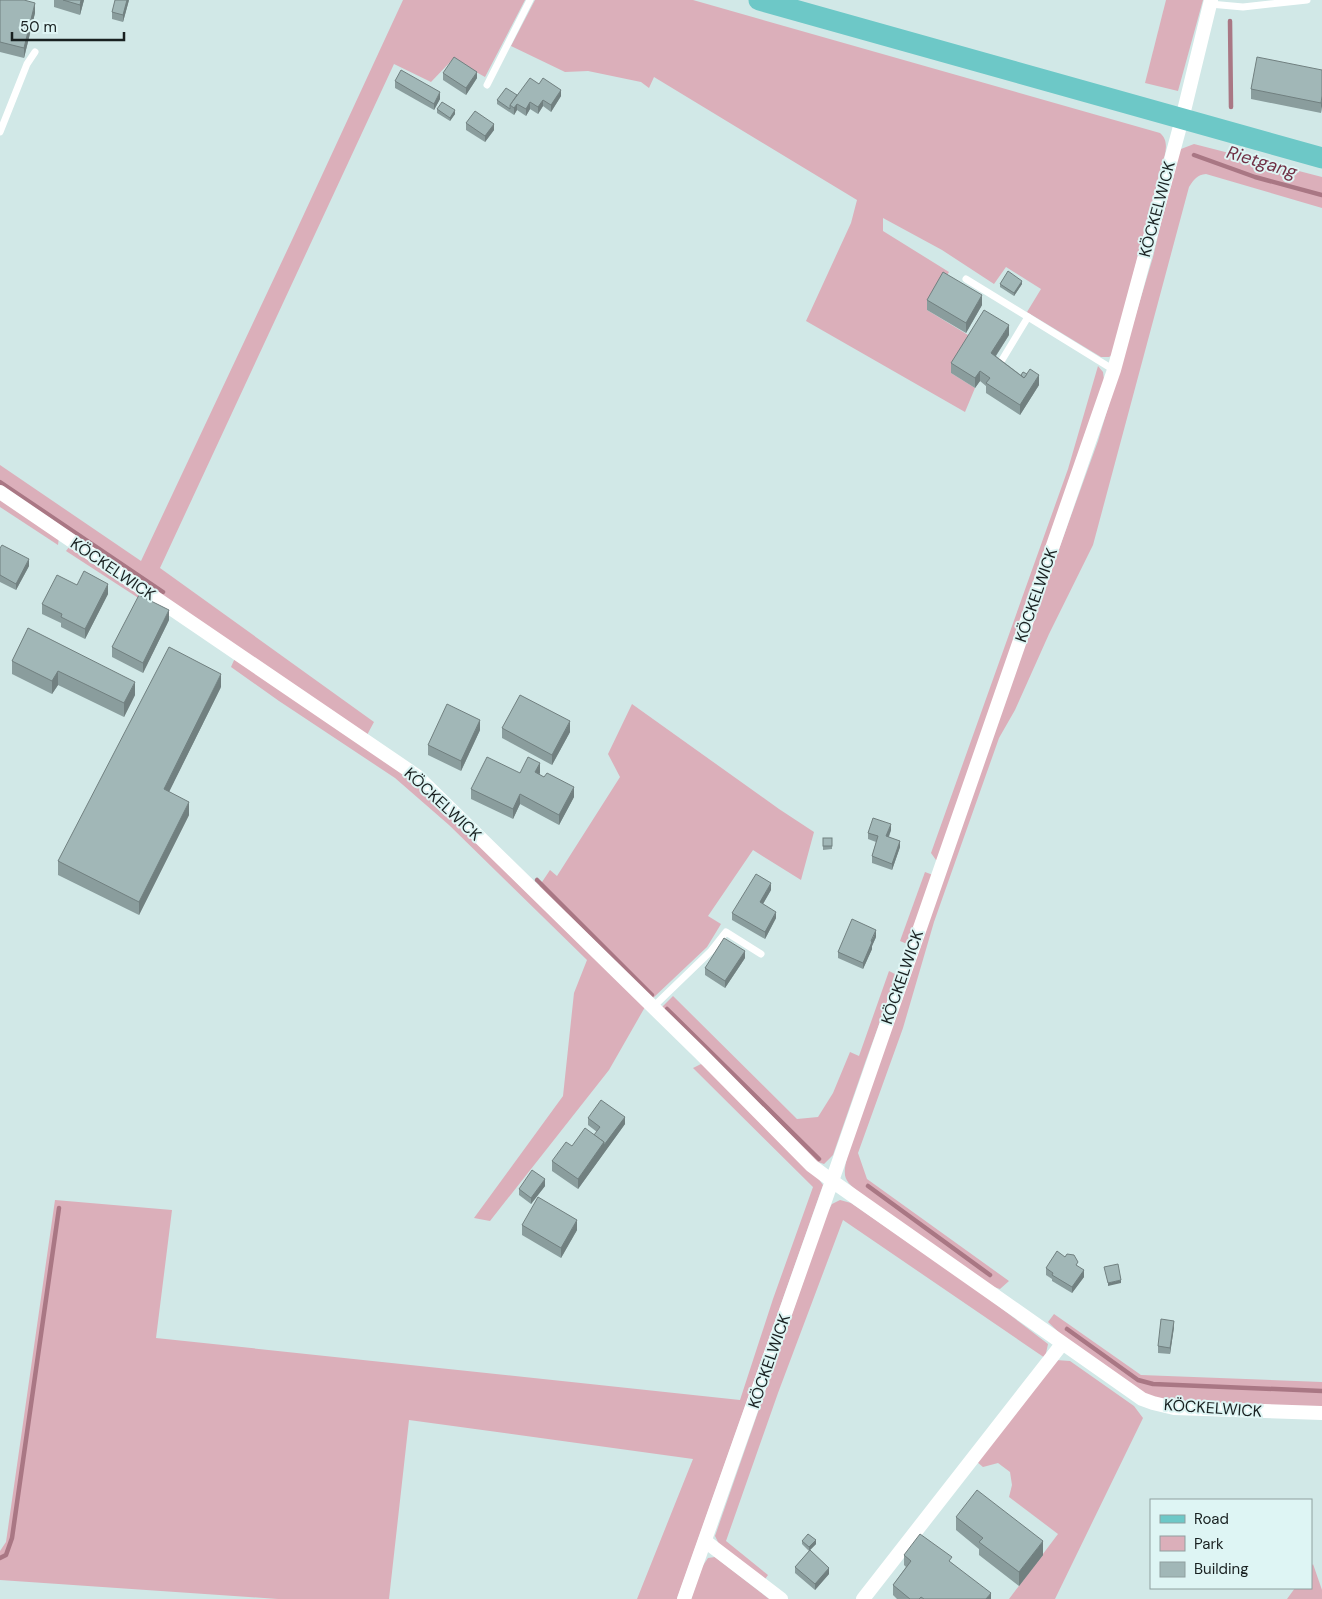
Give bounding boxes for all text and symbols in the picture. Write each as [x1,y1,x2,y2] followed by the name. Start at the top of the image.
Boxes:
[12,10,125,42] scale bar
[20,17,57,37] text: 50 m
[1224,140,1301,184] water label: Rietgang
[1134,159,1180,259] street label: KÖCKELWICK
[66,533,160,605] street label: KÖCKELWICK
[1010,545,1062,645] street label: KÖCKELWICK
[400,763,486,845] street label: KÖCKELWICK
[876,927,928,1027] street label: KÖCKELWICK
[743,1311,795,1411] street label: KÖCKELWICK
[1163,1394,1263,1422] street label: KÖCKELWICK
[1150,1499,1312,1589] legend
[1194,1509,1229,1529] text: Road
[1194,1534,1224,1554] text: Park
[1194,1559,1249,1579] text: Building

